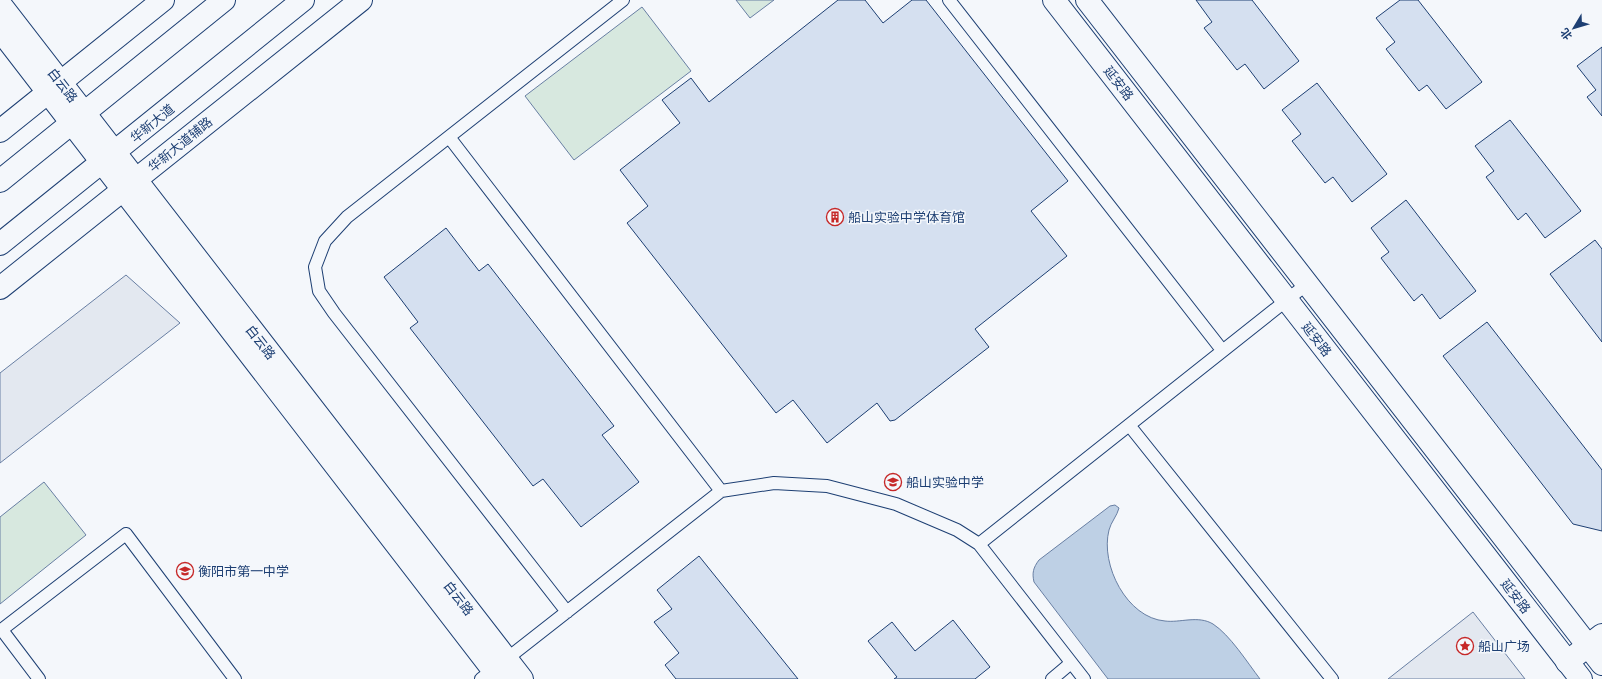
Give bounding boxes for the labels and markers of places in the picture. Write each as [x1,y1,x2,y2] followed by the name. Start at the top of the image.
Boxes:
[825,207,845,227] building icon: 船山实验中学体育馆
[848,210,965,224] place label: 船山实验中学体育馆
[883,472,903,492] school or university icon: 船山实验中学
[906,475,984,489] place label: 船山实验中学
[175,561,195,581] school or university icon: 衡阳市第一中学
[198,564,289,578] place label: 衡阳市第一中学
[1455,636,1475,656] place icon: 船山广场
[1478,639,1530,653] place label: 船山广场

